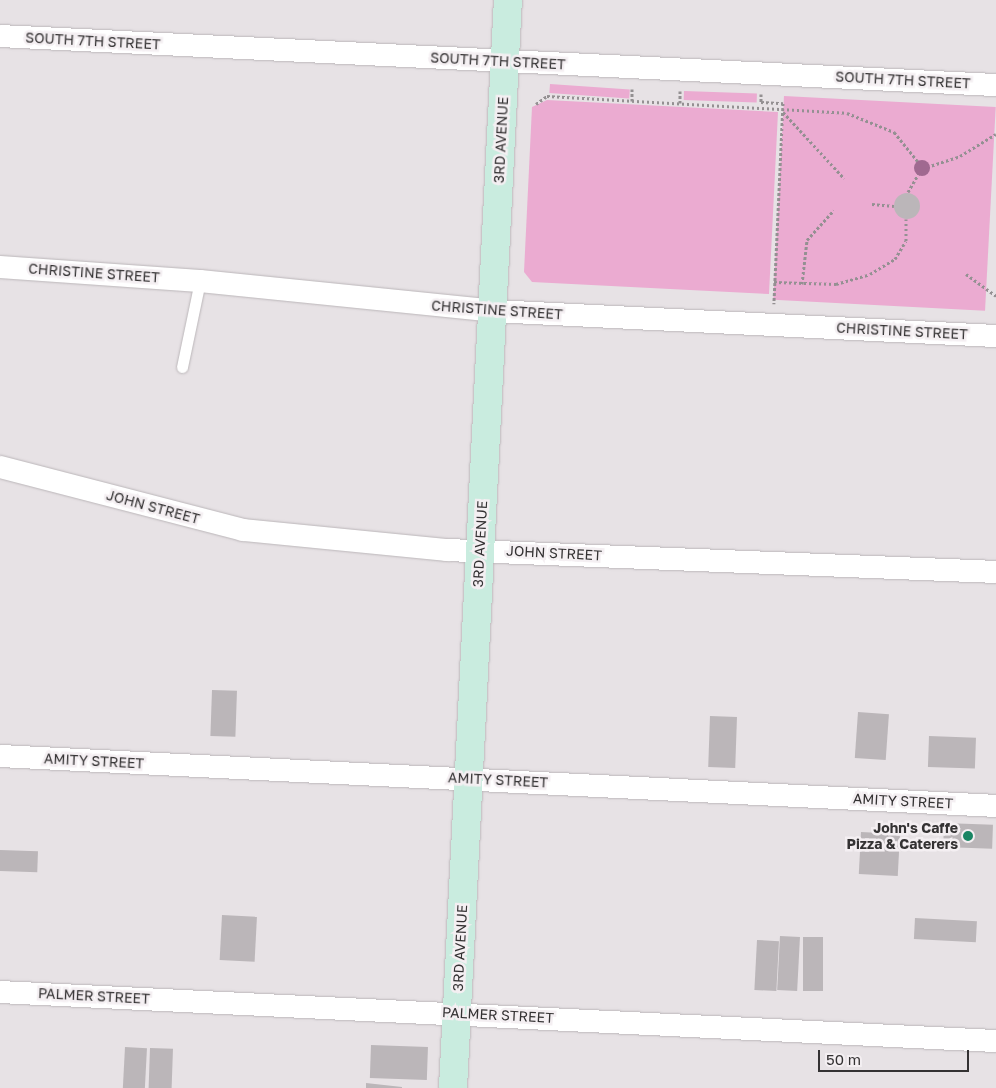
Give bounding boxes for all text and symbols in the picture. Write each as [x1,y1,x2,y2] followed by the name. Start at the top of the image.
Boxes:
[25,29,161,53] street label: SOUTH 7TH STREET
[430,49,566,73] street label: SOUTH 7TH STREET
[835,68,971,92] street label: SOUTH 7TH STREET
[490,96,512,184] street label: 3RD AVENUE
[28,260,160,286] street label: CHRISTINE STREET
[431,297,563,323] street label: CHRISTINE STREET
[836,319,968,343] street label: CHRISTINE STREET
[105,486,201,528] street label: JOHN STREET
[469,500,491,588] street label: 3RD AVENUE
[506,542,602,564] street label: JOHN STREET
[43,750,145,772] street label: AMITY STREET
[447,769,549,791] street label: AMITY STREET
[852,790,954,812] street label: AMITY STREET
[847,820,958,852] place label: John's Caffe Pizza & Caterers
[962,830,974,842] marker: John's Caffe Pizza & Caterers
[449,904,471,992] street label: 3RD AVENUE
[38,985,150,1007] street label: PALMER STREET
[442,1004,554,1026] street label: PALMER STREET
[821,1040,972,1072] scale bar
[826,1050,861,1068] text: 50 m

